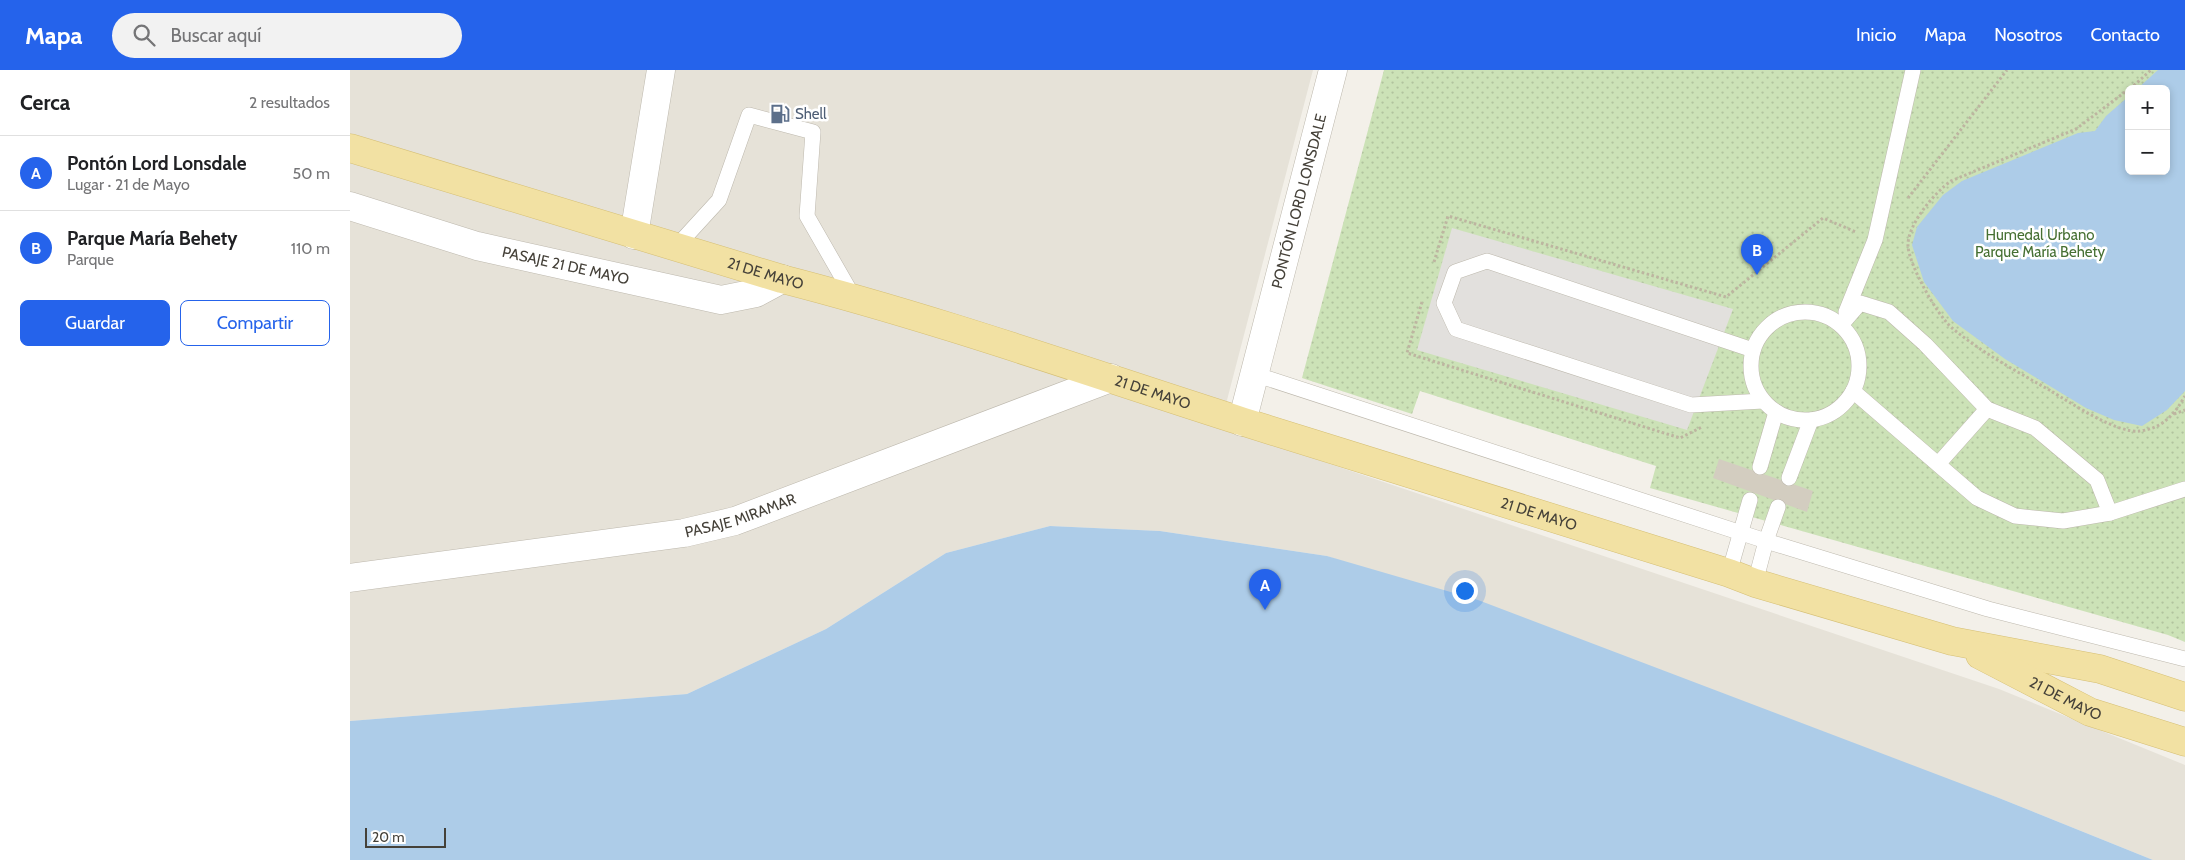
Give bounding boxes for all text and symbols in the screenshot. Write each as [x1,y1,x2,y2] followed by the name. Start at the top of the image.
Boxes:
[112,13,462,58] search box
[25,21,82,50] text: Mapa
[130,21,158,49] icon: search
[170,24,261,47] text: Buscar aquí
[1856,24,1896,46] text: Inicio
[1924,24,1966,46] text: Mapa
[1994,24,2063,46] text: Nosotros
[2091,24,2160,46] text: Contacto
[2125,85,2170,175] map controls
[2125,85,2170,130] button: +
[20,90,70,115] text: Cerca
[249,93,330,112] text: 2 resultados
[769,103,791,125] fuel station icon: Shell
[795,105,827,123] place label: Shell
[1268,112,1330,291] street label: PONTÓN LORD LONSDALE
[2125,130,2170,175] button: −
[67,152,247,175] text: Pontón Lord Lonsdale
[31,164,41,183] text: A
[293,164,330,183] text: 50 m
[67,175,190,194] text: Lugar · 21 de Mayo
[1975,226,2106,261] park label: Humedal Urbano Parque María Behety
[67,227,237,250] text: Parque María Behety
[1741,234,1773,275] pin: B
[31,239,41,258] text: B
[291,239,330,258] text: 110 m
[500,243,631,288] street label: PASAJE 21 DE MAYO
[67,250,114,269] text: Parque
[725,254,806,293] street label: 21 DE MAYO
[20,300,170,346] button: Guardar
[180,300,330,346] button: Compartir
[1112,372,1193,413] street label: 21 DE MAYO
[683,490,798,541] street label: PASAJE MIRAMAR
[1498,494,1579,534] street label: 21 DE MAYO
[1249,569,1281,610] pin: A
[1452,578,1478,604] your location
[2026,673,2104,724] street label: 21 DE MAYO
[365,825,446,848] scale bar
[372,828,405,846] text: 20 m

